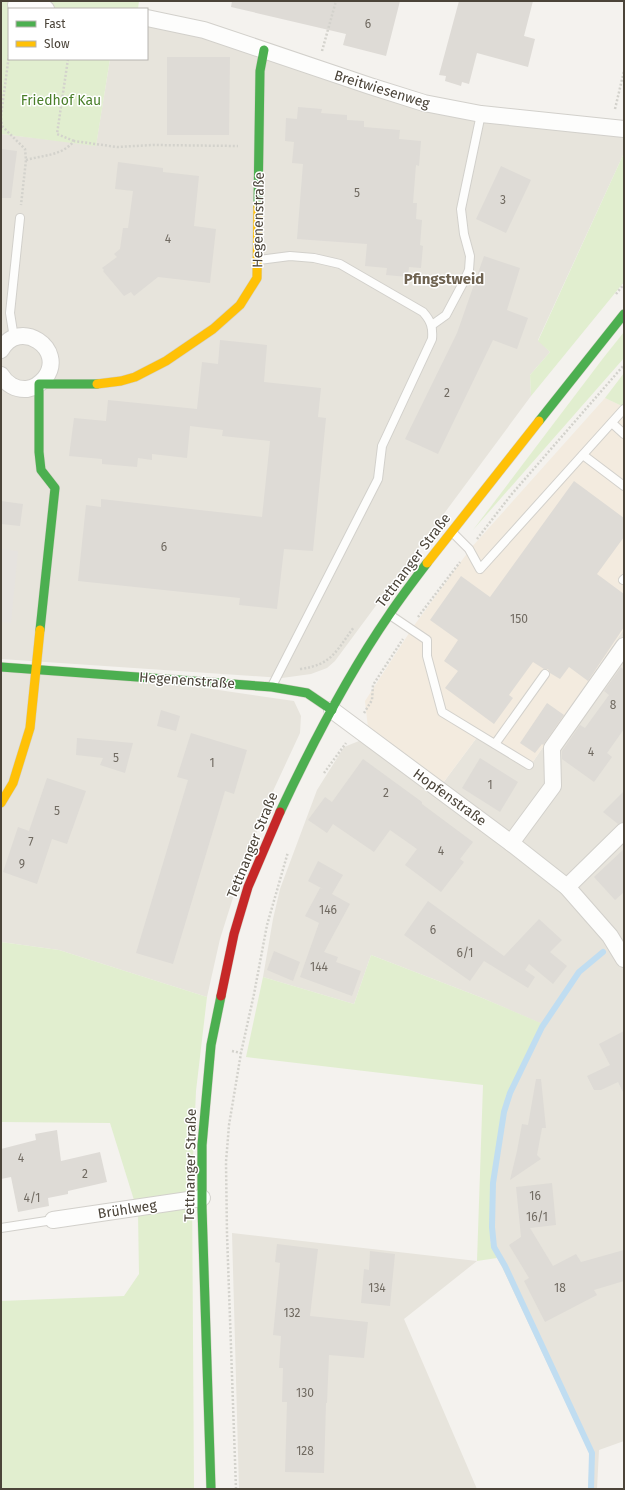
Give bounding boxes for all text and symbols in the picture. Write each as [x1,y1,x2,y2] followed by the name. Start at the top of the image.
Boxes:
[8,8,148,60] legend
[44,17,66,31] text: Fast
[365,17,371,31] house number: 6
[44,37,70,51] text: Slow
[332,67,432,112] street label: Breitwiesenweg
[21,92,101,109] park label: Friedhof Kau
[249,172,268,268] street label: Hegenenstraße
[354,186,360,200] house number: 5
[500,193,506,207] house number: 3
[165,232,172,246] house number: 4
[404,270,484,288] district label: Pfingstweid
[444,386,450,400] house number: 2
[373,510,454,611] street label: Tettnanger Straße
[161,540,167,554] house number: 6
[510,612,528,626] house number: 150
[139,669,235,692] street label: Hegenenstraße
[610,698,617,712] house number: 8
[588,745,595,759] house number: 4
[113,751,119,765] house number: 5
[209,756,215,770] house number: 1
[410,765,490,830] street label: Hopfenstraße
[487,778,493,792] house number: 1
[383,786,389,800] house number: 2
[223,790,282,901] street label: Tettnanger Straße
[54,804,60,818] house number: 5
[28,835,34,849] house number: 7
[438,844,445,858] house number: 4
[19,857,25,871] house number: 9
[319,903,337,917] house number: 146
[430,923,436,937] house number: 6
[457,946,473,960] house number: 6/1
[310,960,329,974] house number: 144
[181,1108,200,1222] street label: Tettnanger Straße
[18,1151,25,1165] house number: 4
[82,1167,88,1181] house number: 2
[529,1189,541,1203] house number: 16
[24,1191,40,1205] house number: 4/1
[96,1196,158,1223] street label: Brühlweg
[526,1210,548,1224] house number: 16/1
[368,1281,386,1295] house number: 134
[554,1281,566,1295] house number: 18
[283,1306,301,1320] house number: 132
[296,1386,314,1400] house number: 130
[296,1444,314,1458] house number: 128

